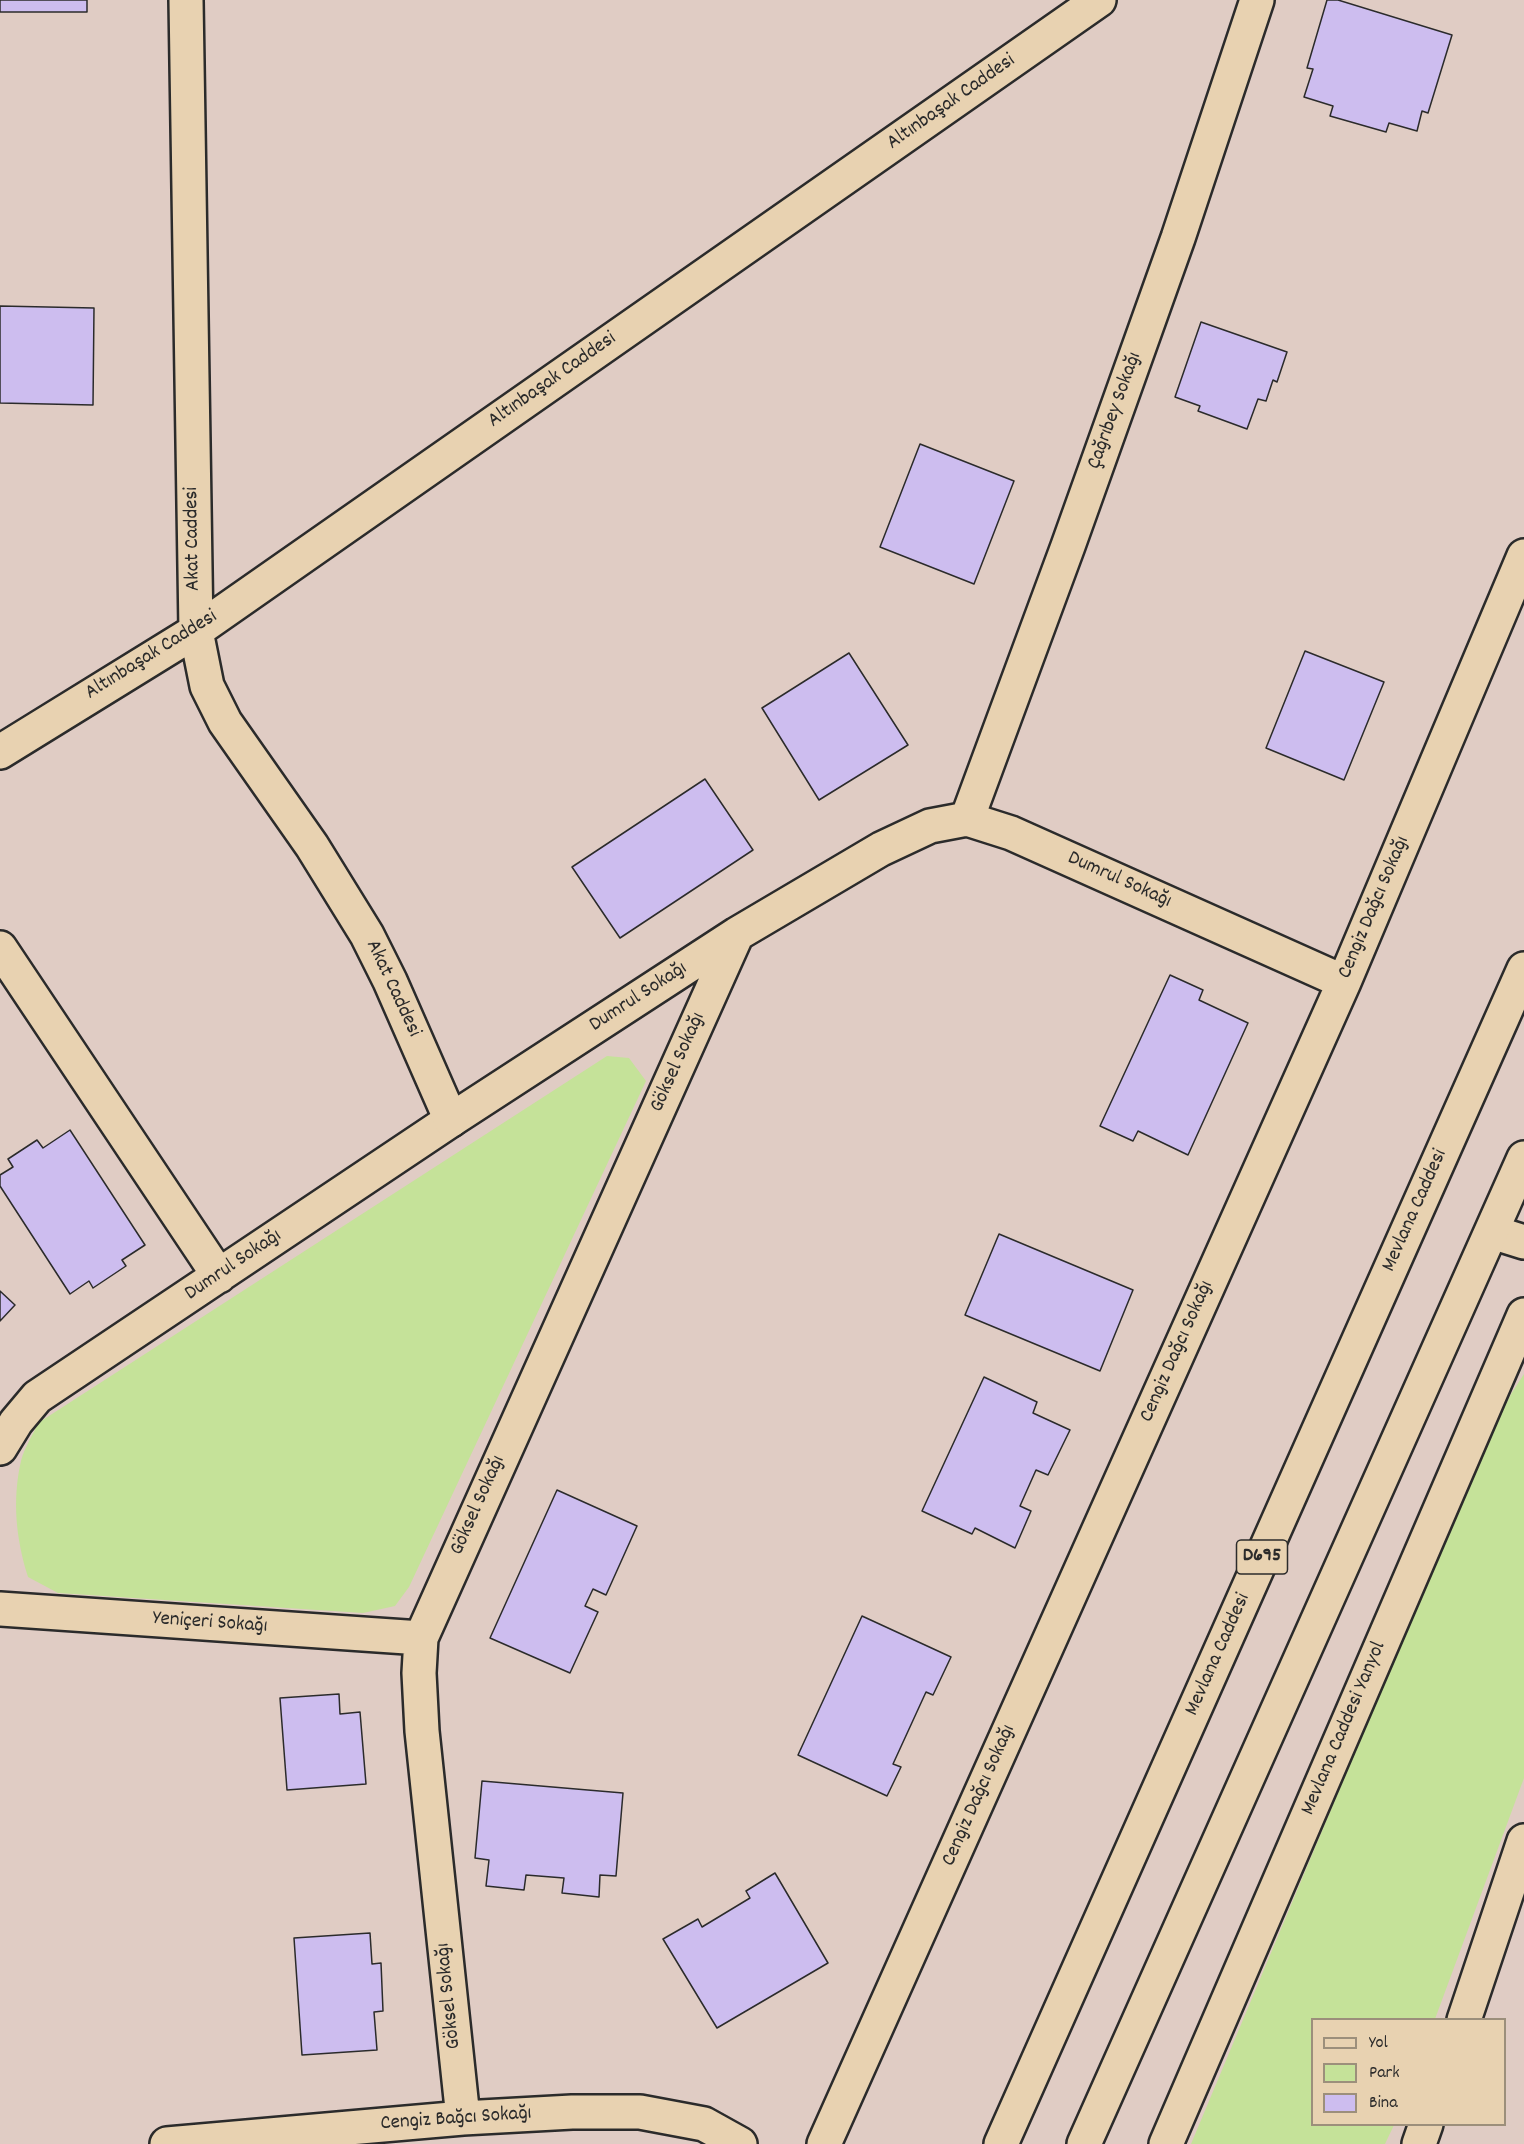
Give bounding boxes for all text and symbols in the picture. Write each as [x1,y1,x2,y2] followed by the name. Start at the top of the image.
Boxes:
[883,49,1021,157] street label: Altınbaşak Caddesi
[484,327,622,435] street label: Altınbaşak Caddesi
[1083,349,1149,473] street label: Çağrıbey Sokağı
[180,487,208,591] street label: Akat Caddesi
[81,605,223,707] street label: Altınbaşak Caddesi
[1334,833,1416,983] street label: Cengiz Dağcı Sokağı
[1063,847,1175,915] street label: Dumrul Sokağı
[359,936,425,1042] street label: Akat Caddesi
[586,957,692,1039] street label: Dumrul Sokağı
[646,1009,712,1117] street label: Göksel Sokağı
[1378,1146,1454,1276] street label: Mevlana Caddesi
[181,1224,287,1308] street label: Dumrul Sokağı
[1136,1277,1220,1427] street label: Cengiz Dağcı Sokağı
[446,1452,512,1560] street label: Göksel Sokağı
[1236,1540,1288,1574] road number: D695
[1181,1590,1257,1720] street label: Mevlana Caddesi
[152,1607,268,1641] street label: Yeniçeri Sokağı
[1297,1638,1393,1820] street label: Mevlana Caddesi Yanyol
[938,1721,1022,1871] street label: Cengiz Dağcı Sokağı
[432,1942,468,2050] street label: Göksel Sokağı
[1311,2018,1506,2126] legend
[1369,2031,1388,2056] text: Yol
[1369,2061,1400,2086] text: Park
[1369,2091,1398,2116] text: Bina
[380,2102,532,2138] street label: Cengiz Bağcı Sokağı

